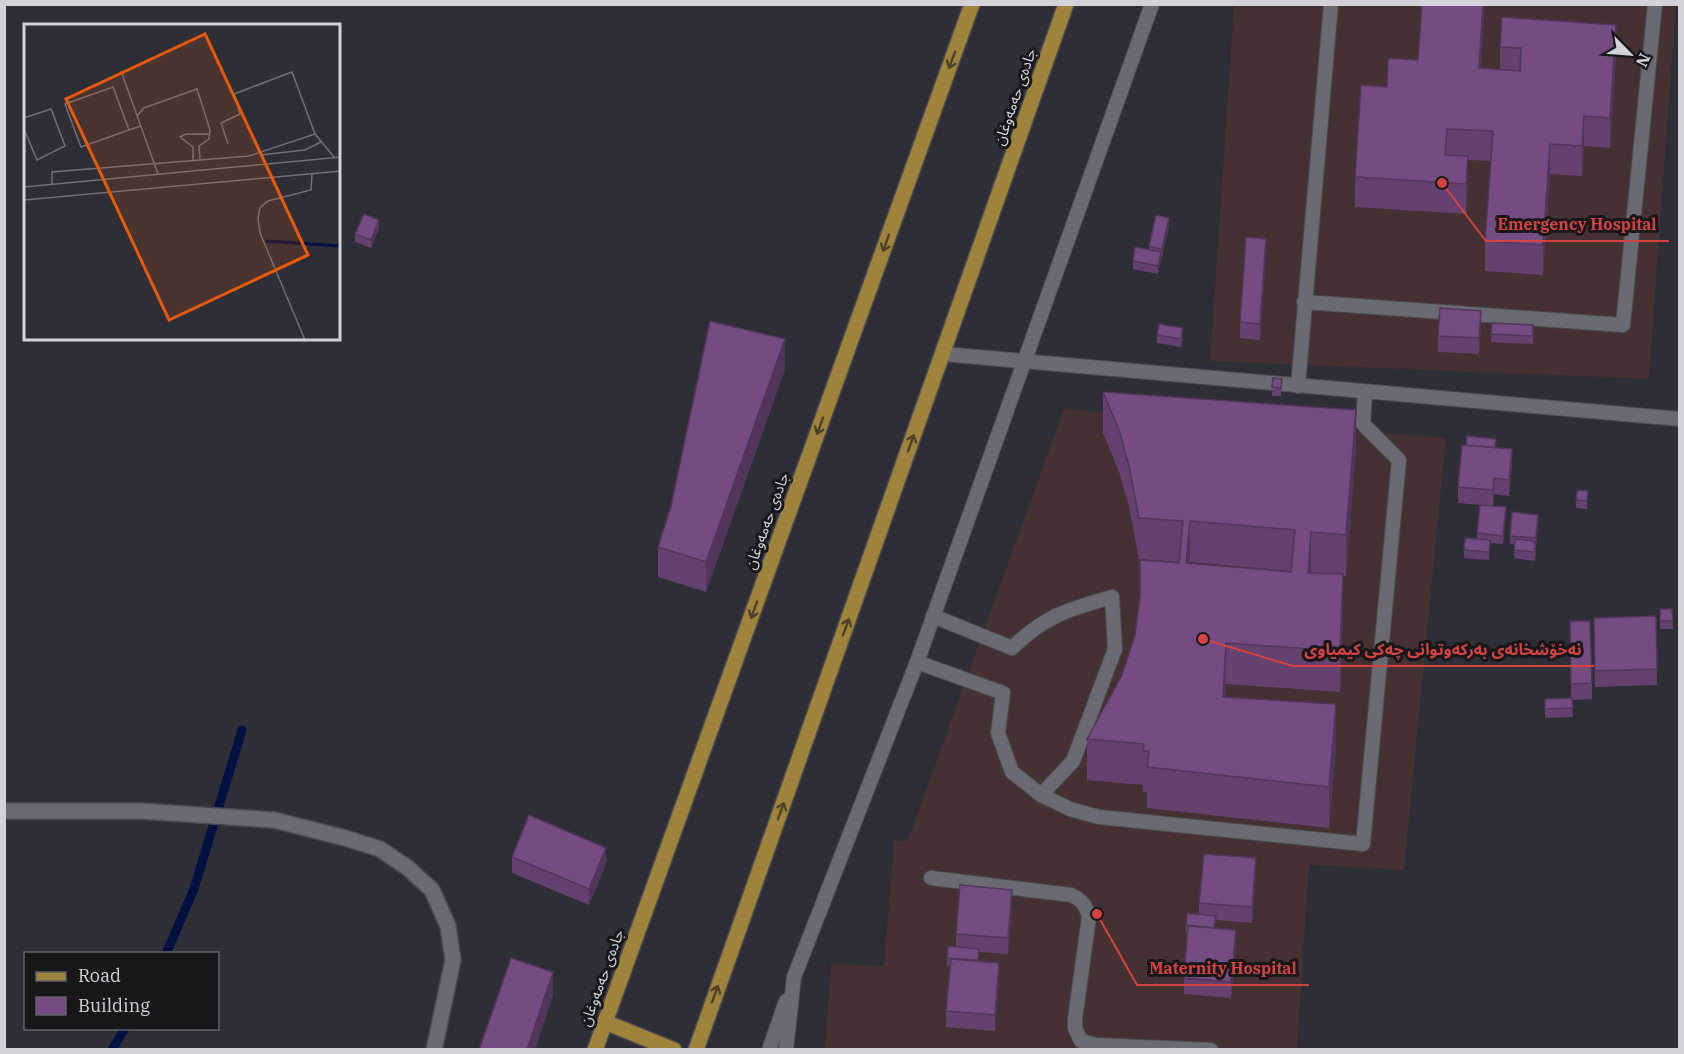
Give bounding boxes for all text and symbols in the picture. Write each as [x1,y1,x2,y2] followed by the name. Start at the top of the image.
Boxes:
[24,24,340,340] inset map
[1600,24,1660,84] north arrow
[989,46,1040,148] street label: جادەی حەمەوغان
[945,50,956,68] one-way arrow
[1632,50,1655,70] text: N
[1486,207,1669,241] callout: Emergency Hospital
[1497,214,1657,234] text: Emergency Hospital
[879,233,890,252] one-way arrow
[813,417,824,435] one-way arrow
[907,434,918,453] one-way arrow
[740,470,793,572] street label: جادەی حەمەوغان
[747,600,758,619] one-way arrow
[841,618,852,637] one-way arrow
[1293,632,1594,666] callout: نەخۆشخانەی بەرکەوتوانی چەکی کیمیاوی
[1304,639,1582,660] text: نەخۆشخانەی بەرکەوتوانی چەکی کیمیاوی
[776,802,787,821] one-way arrow
[575,927,628,1029] street label: جادەی حەمەوغان
[1137,951,1309,985] callout: Maternity Hospital
[24,952,219,1030] legend
[1149,958,1297,978] text: Maternity Hospital
[78,964,121,987] text: Road
[711,985,722,1004] one-way arrow
[78,994,150,1017] text: Building

